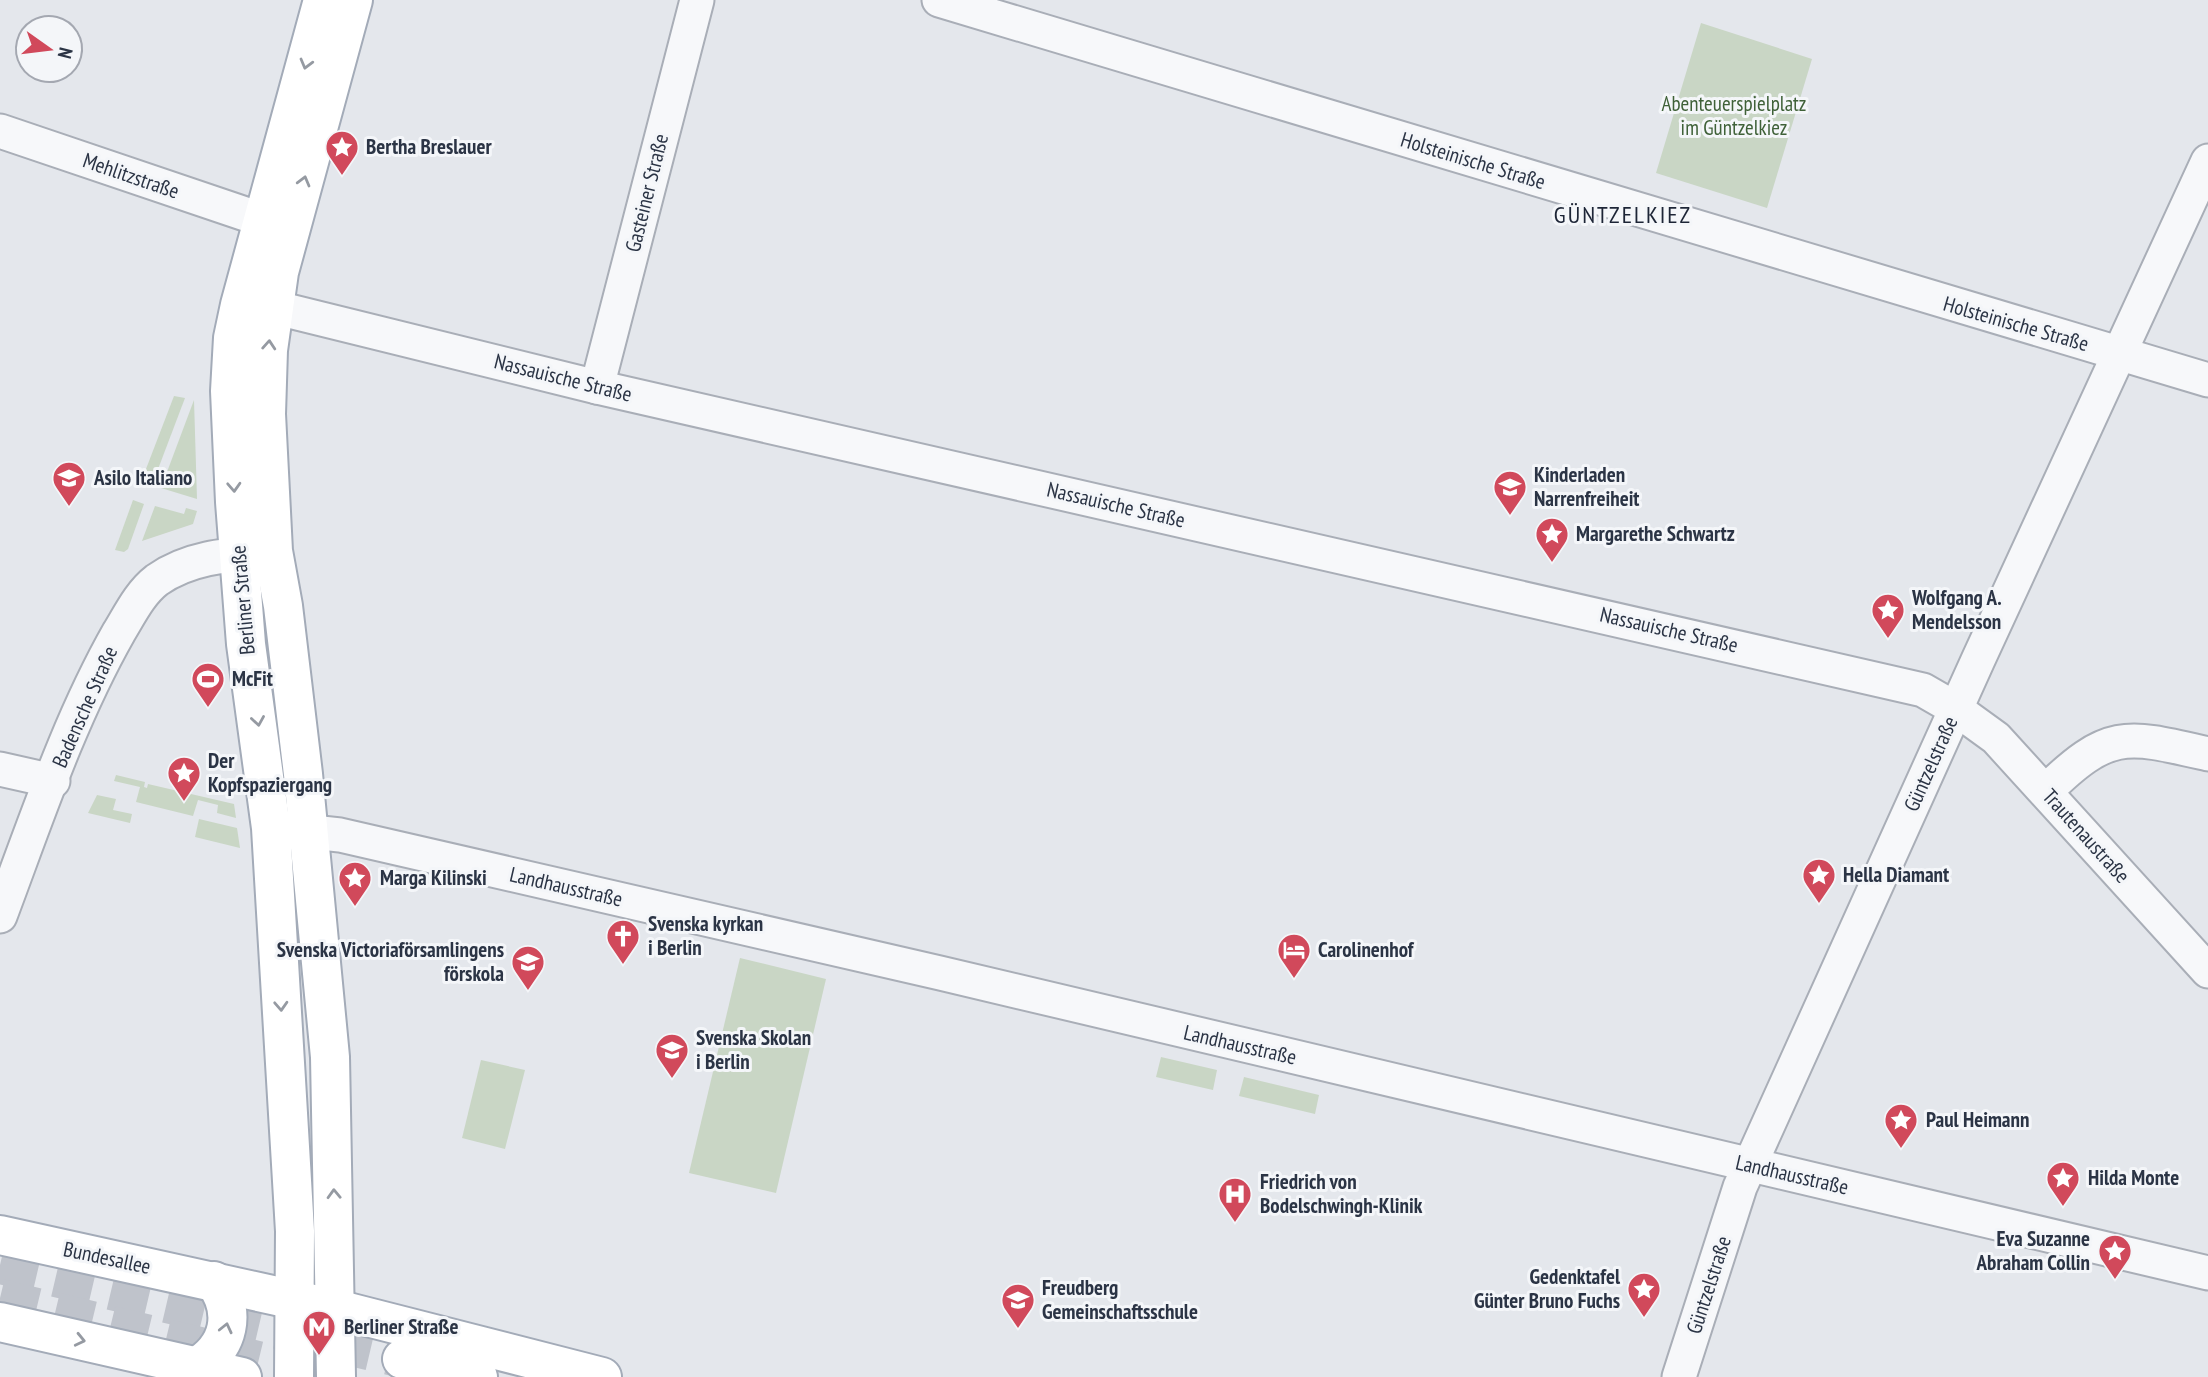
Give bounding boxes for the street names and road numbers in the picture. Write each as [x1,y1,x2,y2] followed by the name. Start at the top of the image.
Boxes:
[1398,126,1549,195] street label: Holsteinische Straße
[619,131,674,255] street label: Gasteiner Straße
[79,146,183,205] street label: Mehlitzstraße
[1940,290,2092,357] street label: Holsteinische Straße
[492,347,635,408] street label: Nassauische Straße
[1045,476,1188,533] street label: Nassauische Straße
[224,544,261,656] street label: Berliner Straße
[1598,601,1741,658] street label: Nassauische Straße
[46,642,123,772] street label: Badensche Straße
[1898,712,1963,816] street label: Güntzelstraße
[2037,783,2136,888] street label: Trautenaustraße
[507,860,625,913] street label: Landhausstraße
[1181,1018,1299,1071] street label: Landhausstraße
[1733,1148,1851,1201] street label: Landhausstraße
[1680,1233,1737,1337] street label: Güntzelstraße
[61,1235,153,1280] street label: Bundesallee

